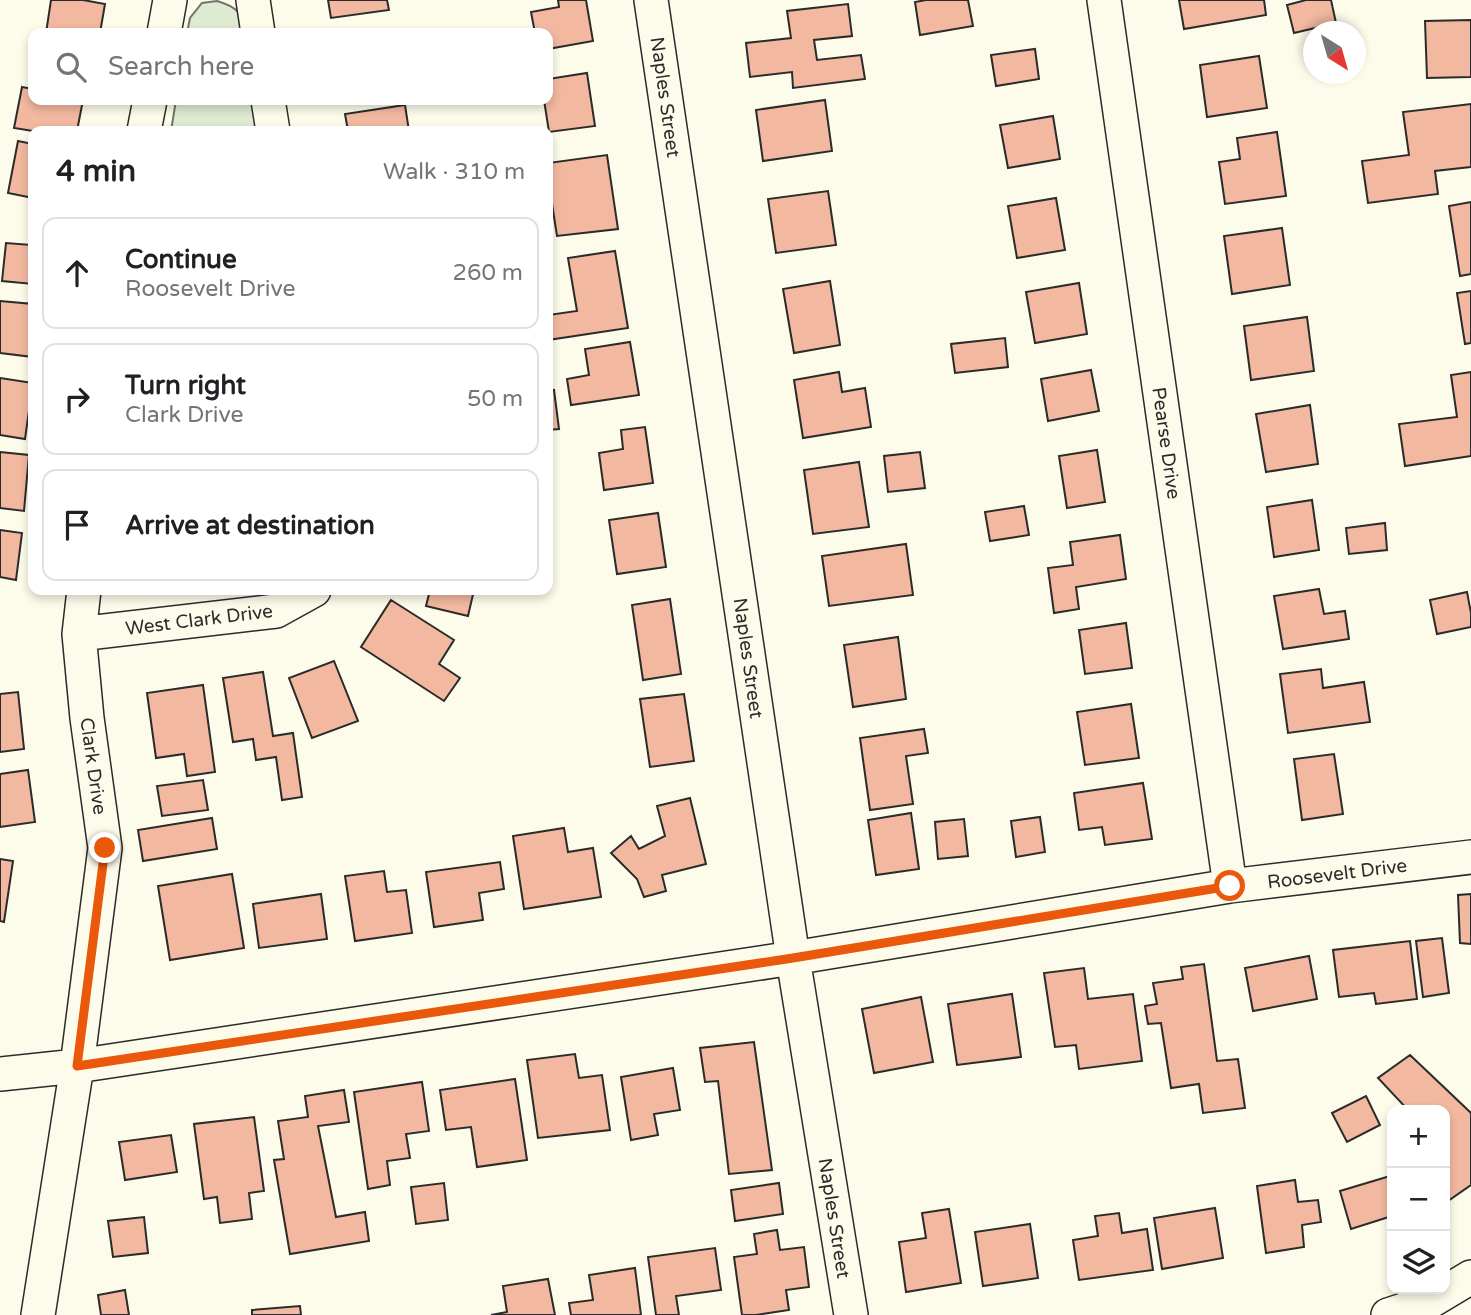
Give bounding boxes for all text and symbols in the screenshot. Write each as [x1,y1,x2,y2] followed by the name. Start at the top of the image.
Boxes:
[1303,21,1366,84] north arrow
[28,28,553,105] search box
[646,35,684,159] street label: Naples Street
[52,48,90,86] icon: search
[108,51,254,82] text: Search here
[56,153,136,190] text: 4 min
[383,158,525,186] text: Walk · 310 m
[125,244,237,275] text: Continue
[58,254,96,292] icon: ahead
[453,259,523,287] text: 260 m
[125,275,295,303] text: Roosevelt Drive
[125,370,246,401] text: Turn right
[58,380,96,418] icon: right
[467,385,523,413] text: 50 m
[1147,386,1185,501] street label: Pearse Drive
[125,401,244,429] text: Clark Drive
[58,506,96,544] icon: arrive
[125,510,375,541] text: Arrive at destination
[729,596,767,720] street label: Naples Street
[124,600,274,640] street label: West Clark Drive
[75,716,111,816] street label: Clark Drive
[89,832,120,863] route end
[1266,854,1408,893] street label: Roosevelt Drive
[1214,870,1245,901] route start
[1387,1105,1450,1294] map controls
[1387,1105,1450,1168] button: +
[814,1156,854,1280] street label: Naples Street
[1387,1168,1450,1231] button: −
[1387,1231,1450,1294] button: layers

